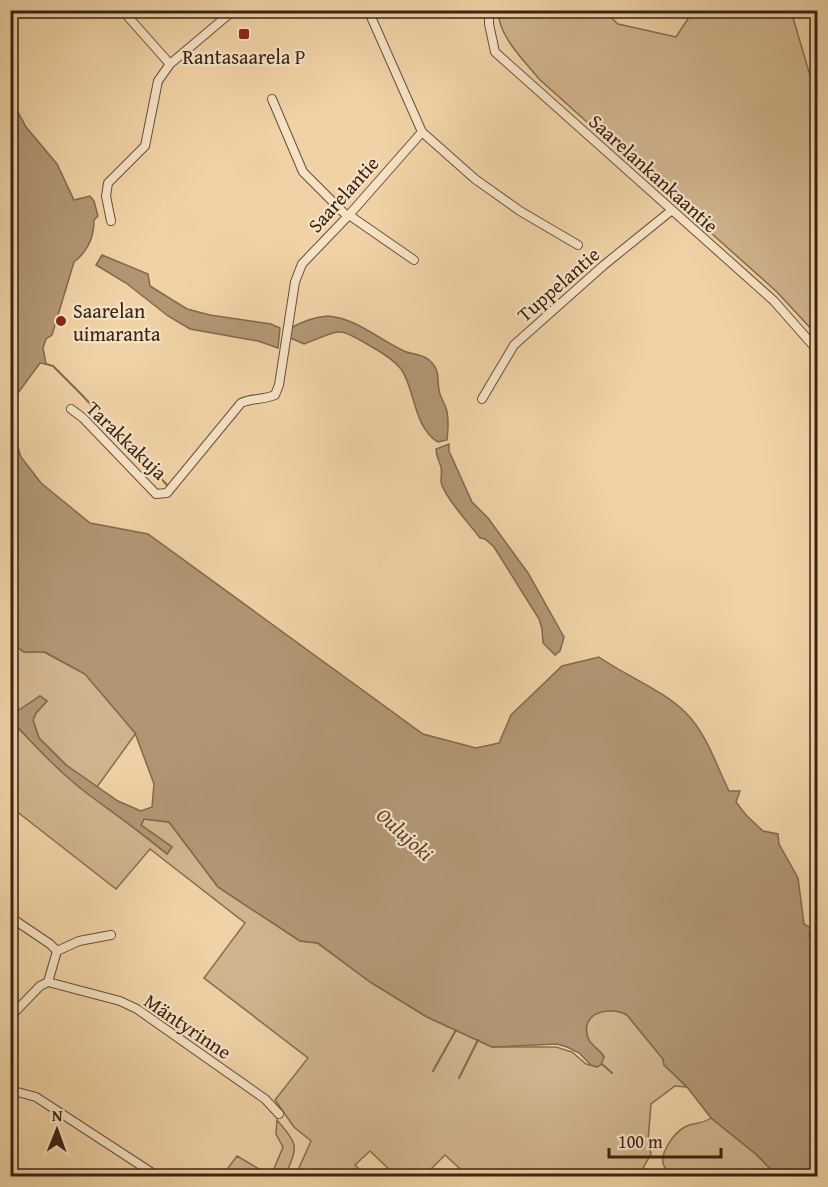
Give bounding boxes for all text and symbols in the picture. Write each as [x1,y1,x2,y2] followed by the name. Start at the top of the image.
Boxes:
[237,27,251,41] marker: Rantasaarela P
[182,42,306,71] place label: Rantasaarela P
[583,107,725,239] street label: Saarelankankaantie
[301,149,385,239] street label: Saarelantie
[510,240,606,328] street label: Tuppelantie
[73,296,161,348] place label: Saarelan uimaranta
[54,314,68,328] marker: Saarelan uimaranta
[80,394,174,487] street label: Tarakkakuja
[370,800,441,869] water label: Oulujoki
[139,986,237,1066] street label: Mäntyrinne
[27,1100,87,1160] north arrow
[52,1103,63,1127] text: N
[609,1121,722,1159] scale bar
[618,1128,663,1155] text: 100 m

